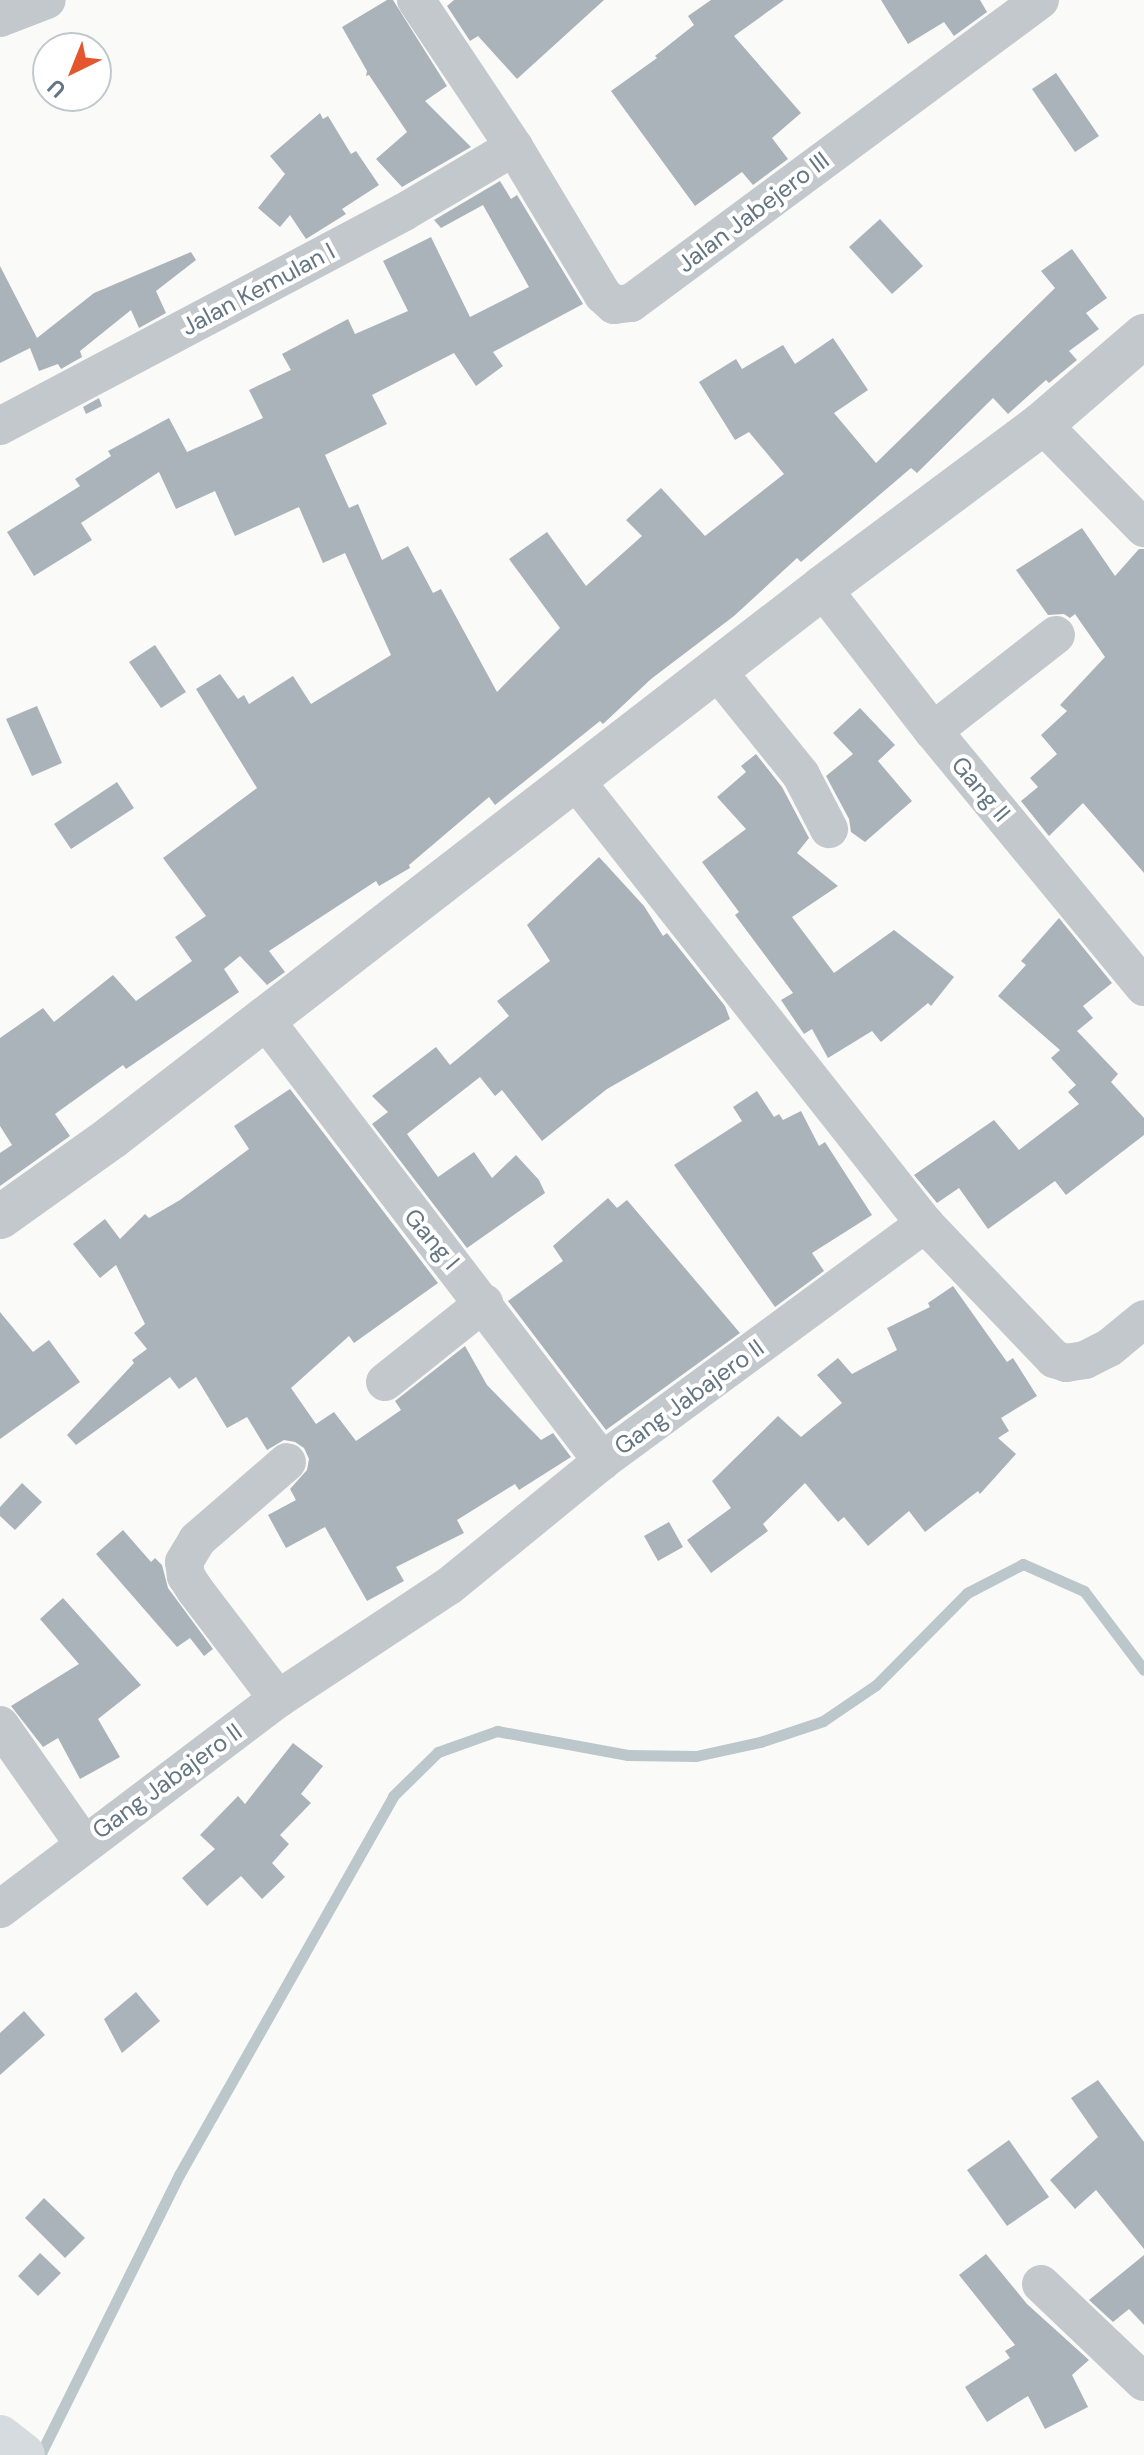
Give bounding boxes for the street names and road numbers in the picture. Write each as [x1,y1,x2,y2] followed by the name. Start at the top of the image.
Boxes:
[671,146,835,278] street label: Jalan Jabejero III
[176,236,340,342] street label: Jalan Kemulan I
[946,751,1016,827] street label: Gang II
[398,1203,466,1275] street label: Gang I
[609,1333,769,1461] street label: Gang Jabajero II
[87,1717,247,1845] street label: Gang Jabajero II

